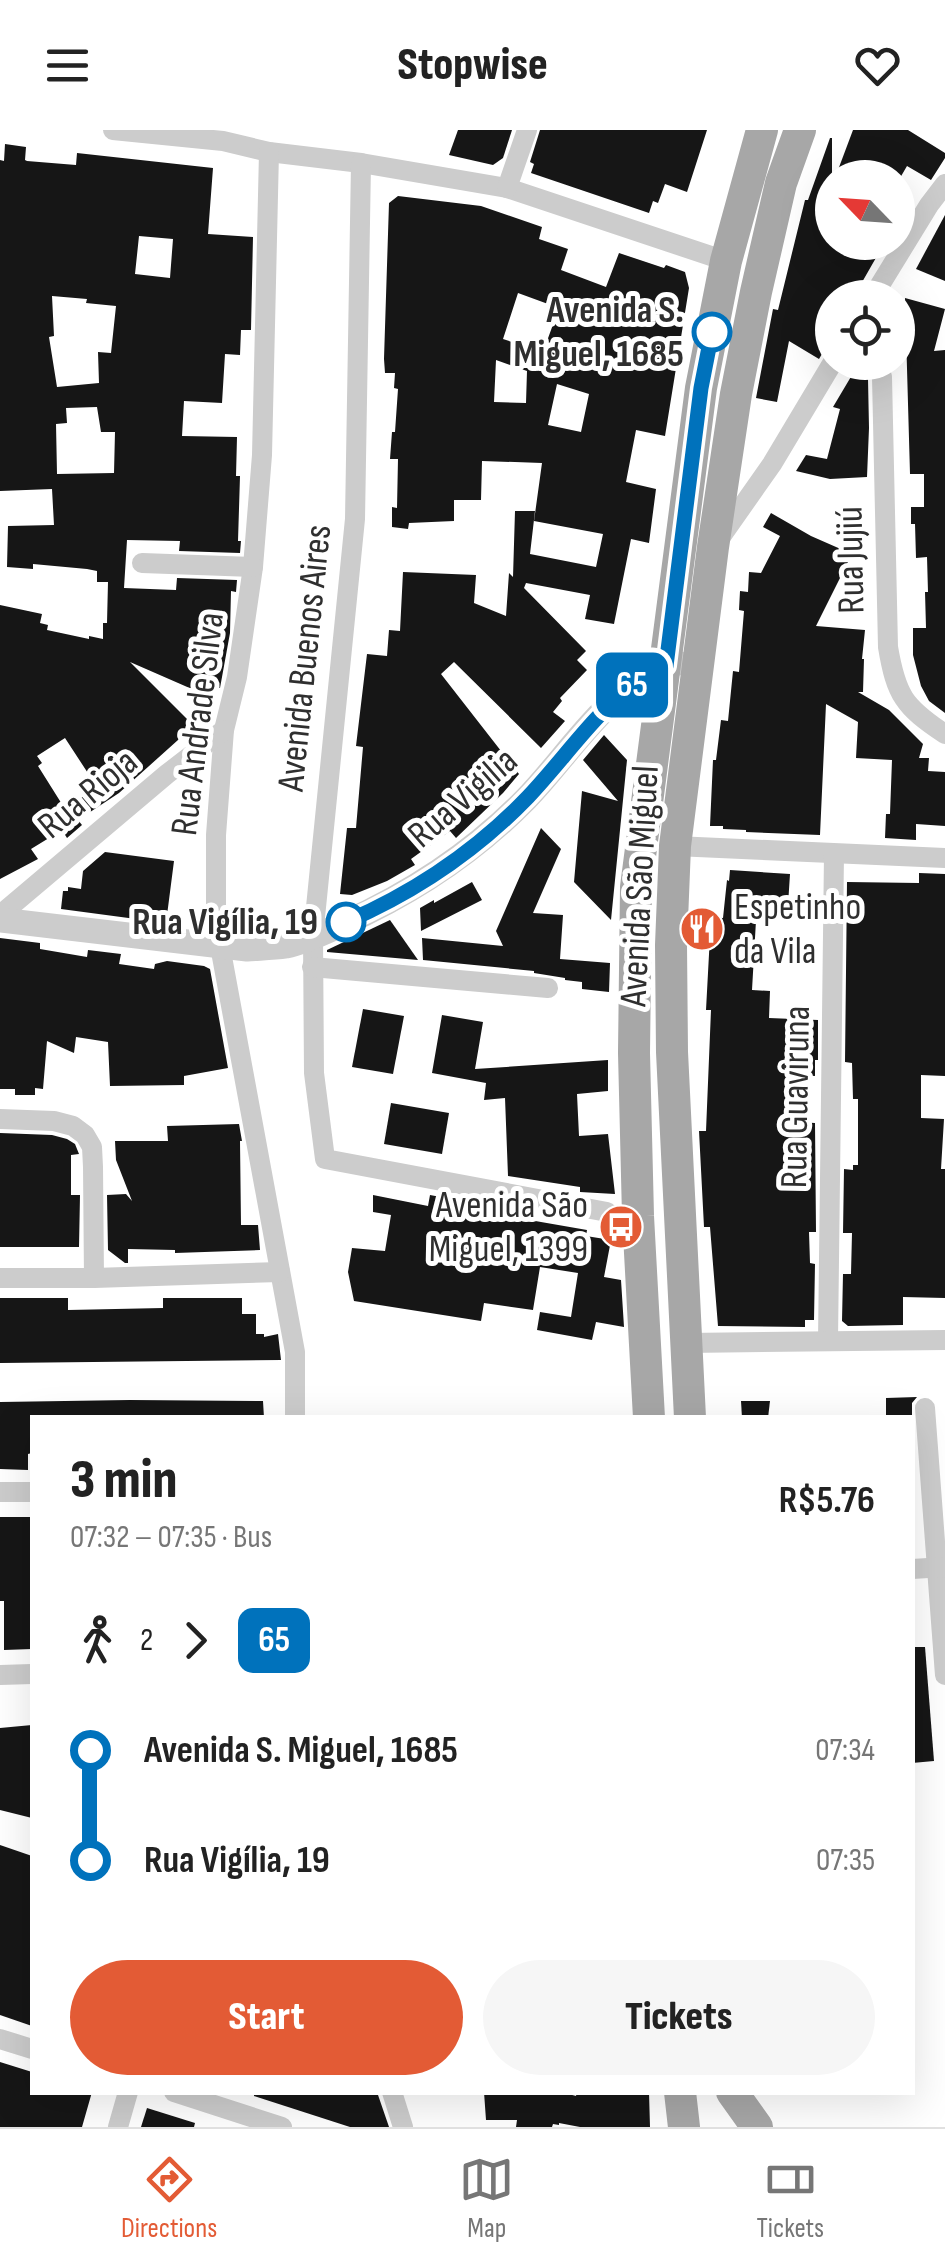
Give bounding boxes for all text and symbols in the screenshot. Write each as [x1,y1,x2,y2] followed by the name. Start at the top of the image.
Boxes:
[40,38,95,93] icon: menu
[397,38,548,93] text: Stopwise
[850,38,905,93] icon: heart
[815,160,915,260] north arrow
[815,160,915,380] map controls
[815,280,915,380] button: locate
[513,288,684,377] place label: Avenida S. Miguel, 1685
[693,313,731,351] marker: Avenida S. Miguel, 1685
[828,506,874,614] street label: Rua Jujiú
[269,523,341,794] street label: Avenida Buenos Aires
[162,610,234,838] street label: Rua Andrade Silva
[587,652,677,718] line badge: 65
[616,664,648,707] text: 65
[399,738,527,858] street label: Rua Vigilia
[29,739,147,849] street label: Rua Rioja
[611,764,669,1009] street label: Avenida São Miguel
[734,885,861,974] place label: Espetinho da Vila
[132,900,318,945] place label: Rua Vigília, 19
[327,903,365,941] marker: Rua Vigília, 19
[679,906,725,952] restaurant icon: Espetinho da Vila
[772,1005,820,1189] street label: Rua Guaviruna
[429,1183,588,1272] place label: Avenida São Miguel, 1399
[598,1204,644,1250] bus stop icon: Avenida São Miguel, 1399
[70,1447,177,1514] text: 3 min
[779,1478,875,1523] text: R$5.76
[70,1518,272,1557] text: 07:32 – 07:35 · Bus
[70,1613,125,1668] icon: walk
[168,1613,223,1668] icon: forward
[258,1619,290,1662] text: 65
[140,1621,153,1660] text: 2
[144,1728,458,1773] text: Avenida S. Miguel, 1685
[815,1731,875,1770] text: 07:34
[144,1838,330,1883] text: Rua Vigília, 19
[816,1841,875,1880] text: 07:35
[70,1960,463,2075] button: Start
[483,1960,875,2075] button: Tickets
[121,2152,217,2245] tab: Directions
[459,2152,514,2245] tab: Map
[756,2152,824,2245] tab: Tickets

